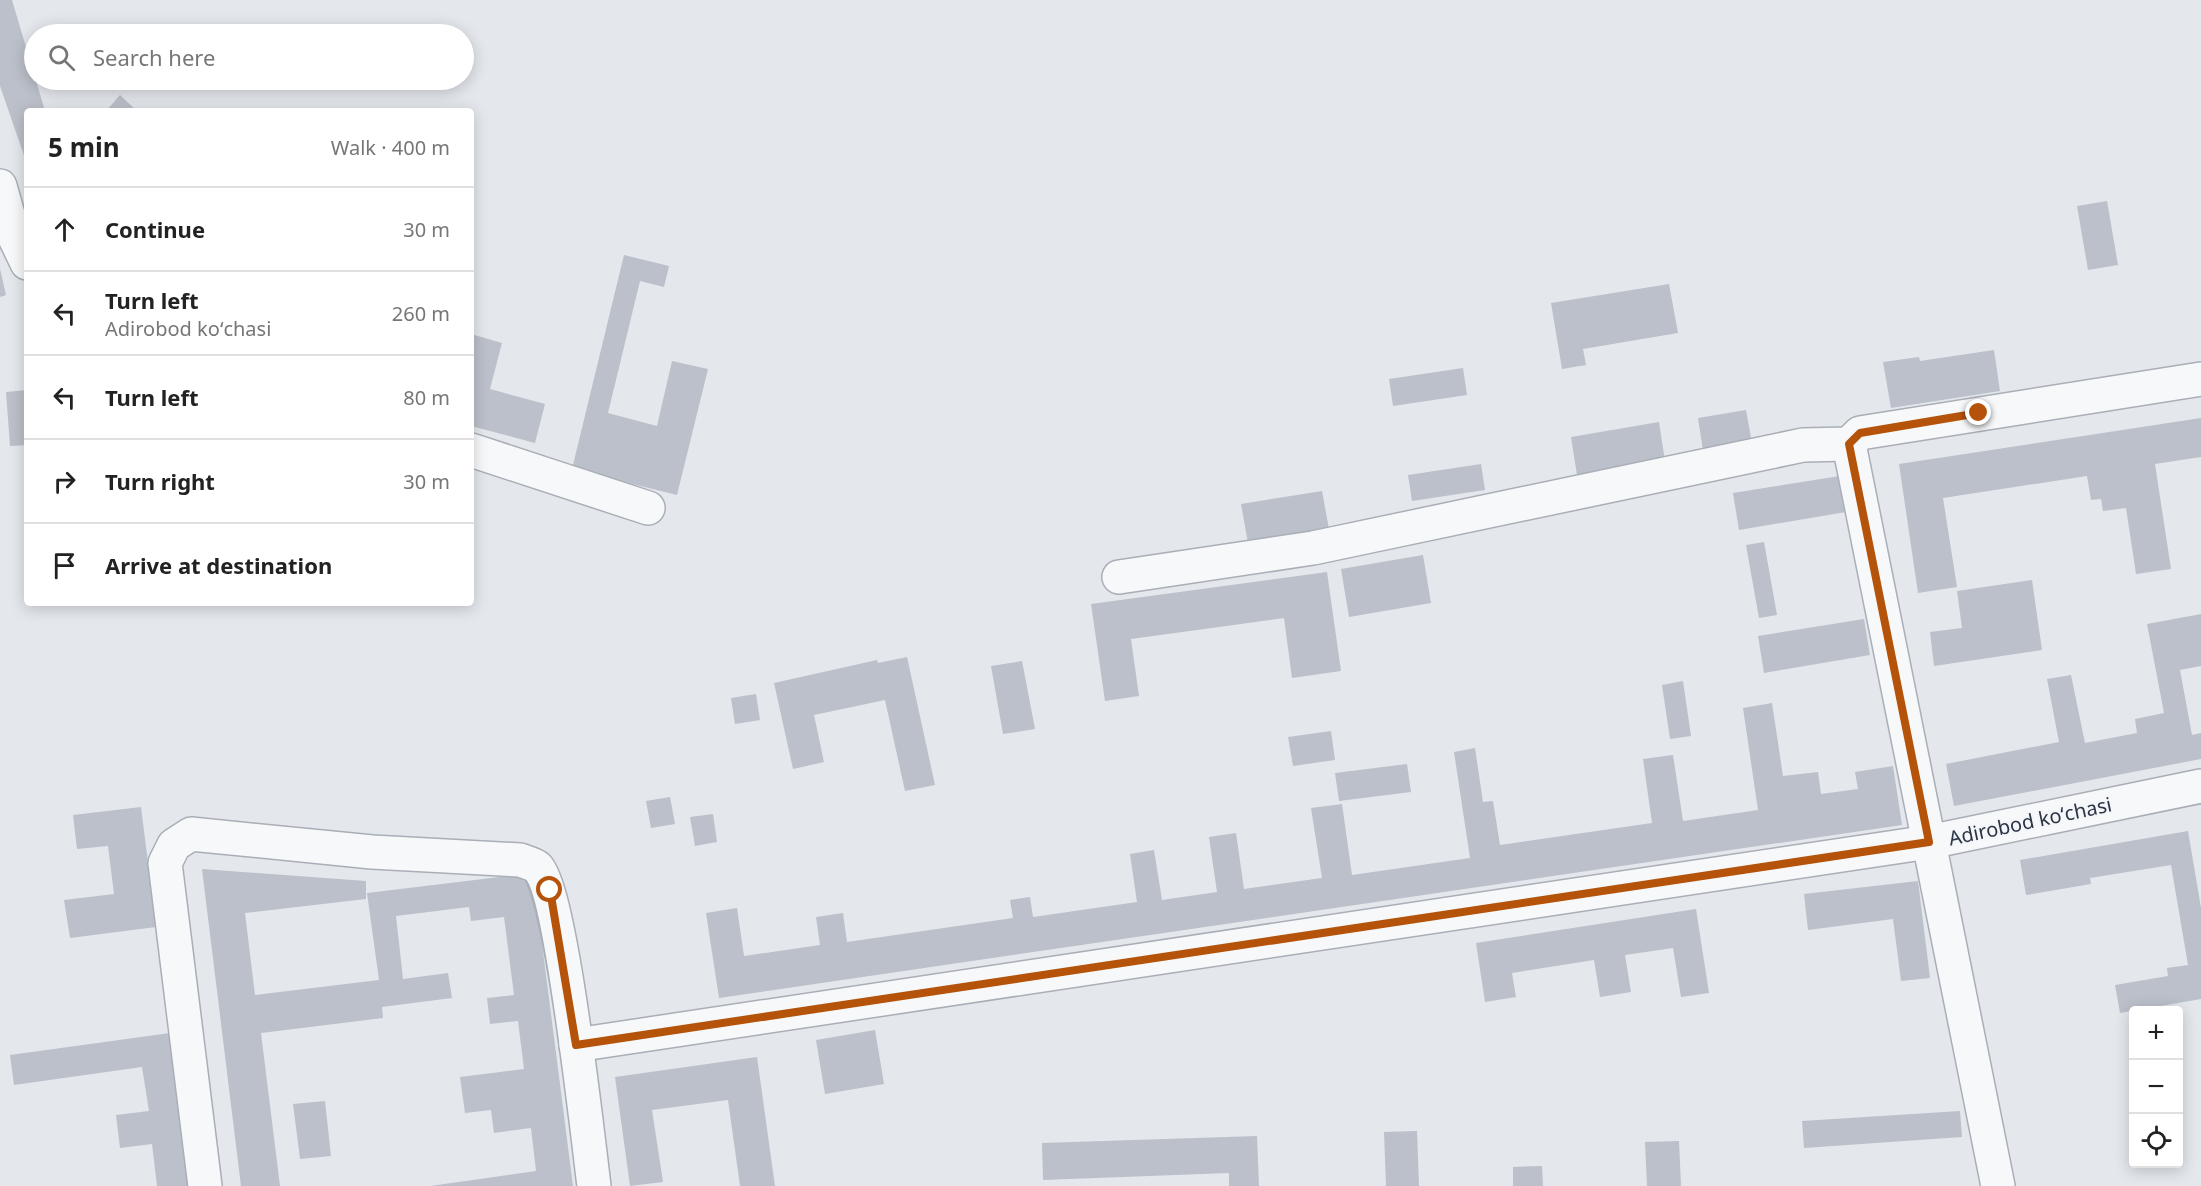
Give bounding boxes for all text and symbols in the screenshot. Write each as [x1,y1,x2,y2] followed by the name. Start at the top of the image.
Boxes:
[24,24,474,90] search box
[45,41,78,74] icon: search
[93,42,215,72] text: Search here
[48,129,120,165] text: 5 min
[331,134,450,161] text: Walk · 400 m
[48,213,81,246] icon: ahead
[105,214,205,244] text: Continue
[403,216,450,243] text: 30 m
[105,285,199,315] text: Turn left
[48,297,81,330] icon: left
[392,300,450,327] text: 260 m
[105,315,271,342] text: Adirobod koʻchasi
[48,381,81,414] icon: left
[105,382,199,412] text: Turn left
[403,384,450,411] text: 80 m
[1965,399,1991,425] route end
[48,465,81,498] icon: right
[105,466,215,496] text: Turn right
[403,468,450,495] text: 30 m
[48,549,81,582] icon: arrive
[105,550,332,580] text: Arrive at destination
[1946,791,2114,851] street label: Adirobod koʻchasi
[536,876,562,902] route start
[2129,1006,2183,1168] map controls
[2129,1006,2183,1060] button: +
[2129,1060,2183,1114] button: −
[2129,1114,2183,1168] button: locate

